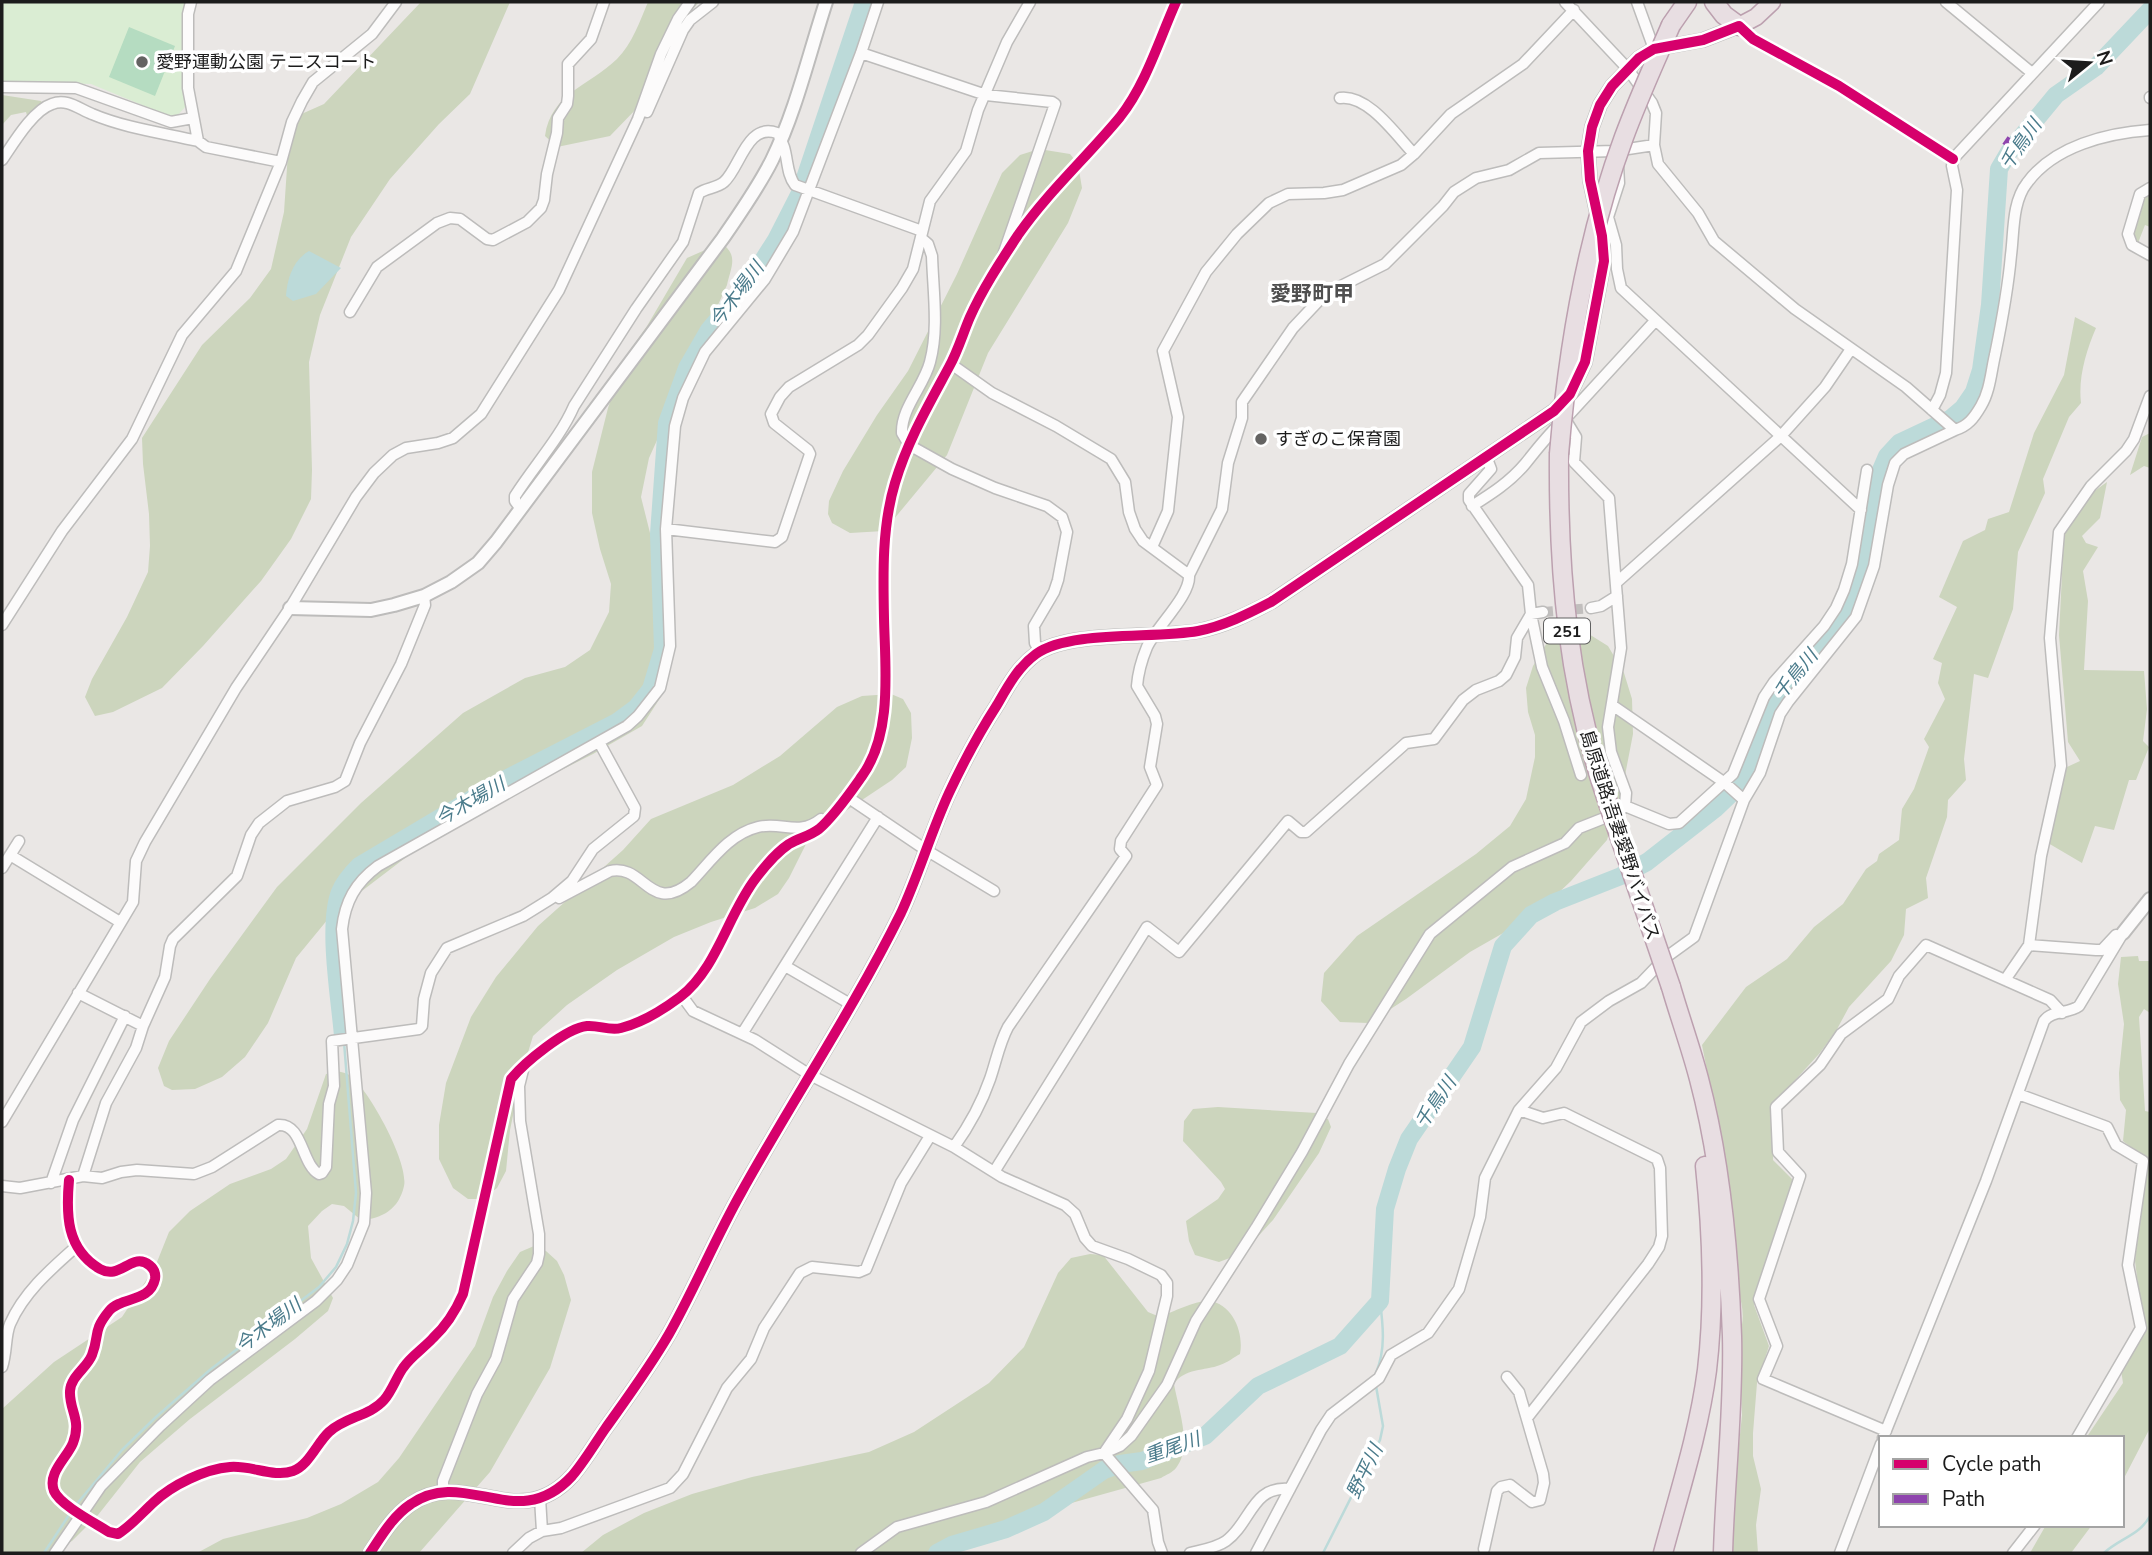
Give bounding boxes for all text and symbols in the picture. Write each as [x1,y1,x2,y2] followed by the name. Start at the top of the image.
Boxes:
[2054,28,2124,98] north arrow
[2090,47,2119,69] text: N
[156,50,377,74] place label: 愛野運動公園 テニスコート
[134,54,150,70] marker: 愛野運動公園 テニスコート
[1994,112,2049,175] water label: 千鳥川
[704,255,771,333] water label: 今木場川
[1270,280,1354,308] district label: 愛野町甲
[1275,427,1401,451] place label: すぎのこ保育園
[1253,431,1269,447] marker: すぎのこ保育園
[1544,618,1590,644] road number: 251
[1768,643,1825,705] water label: 千鳥川
[1575,727,1665,943] street label: 島原道路;吾妻愛野バイパス
[431,771,512,832] water label: 今木場川
[1409,1070,1464,1133] water label: 千鳥川
[230,1291,308,1359] water label: 今木場川
[1141,1426,1205,1470] water label: 重尾川
[1879,1436,2124,1527] legend
[1341,1438,1390,1503] water label: 野平川
[1942,1450,2041,1478] text: Cycle path
[1942,1485,1985,1513] text: Path

